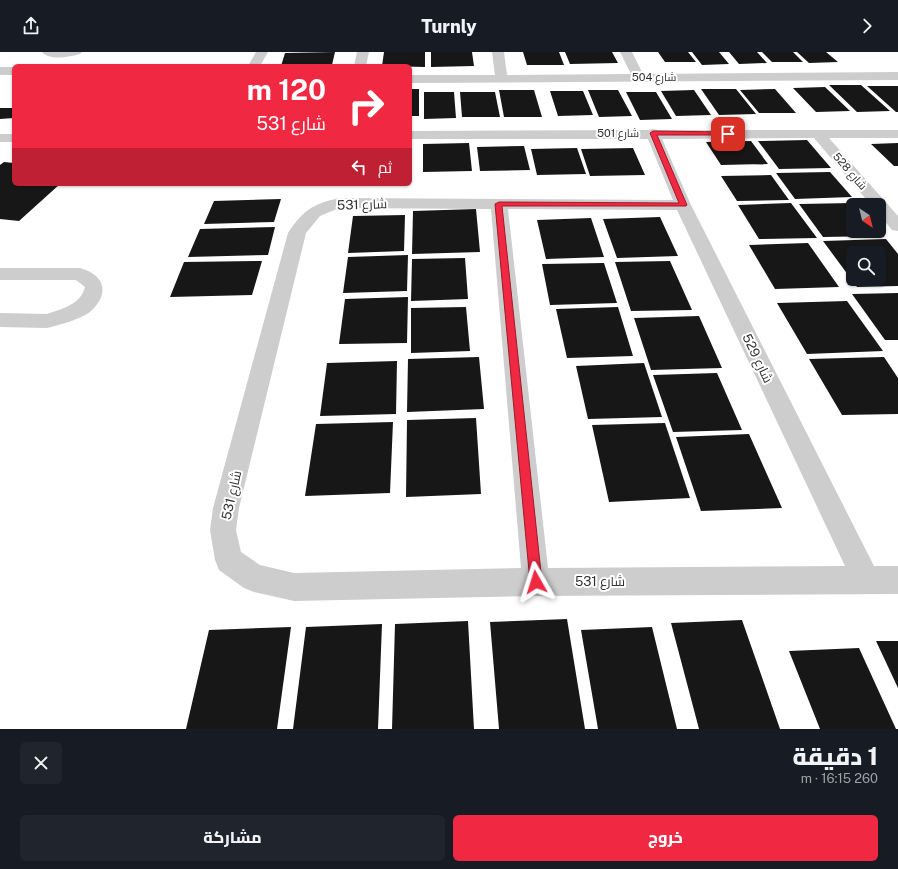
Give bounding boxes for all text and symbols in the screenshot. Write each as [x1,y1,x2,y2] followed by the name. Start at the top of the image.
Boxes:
[20,15,42,37] icon: share
[856,15,878,37] icon: forward
[421,16,477,37] text: Turnly
[632,71,676,85] street label: شارع 504
[247,73,326,106] text: 120 m
[340,80,392,132] icon: right
[257,113,326,134] text: شارع 531
[711,117,745,151] pin
[717,123,739,145] icon: arrive
[597,127,639,141] street label: شارع 501
[829,150,869,193] street label: شارع 528
[348,156,370,178] icon: left
[378,159,392,176] text: ثم
[337,196,387,214] street label: شارع 531
[846,198,886,238] north arrow
[846,198,886,286] map controls
[846,246,886,286] button: search
[738,331,776,386] street label: شارع 529
[219,469,245,521] street label: شارع 531
[515,561,557,603] position arrow
[575,574,625,590] street label: شارع 531
[20,742,62,784] button: close
[793,742,878,770] text: 1 دقيقة
[801,771,878,786] text: 260 m · 16:15
[20,815,445,861] button: مشاركة
[453,815,878,861] button: خروج

